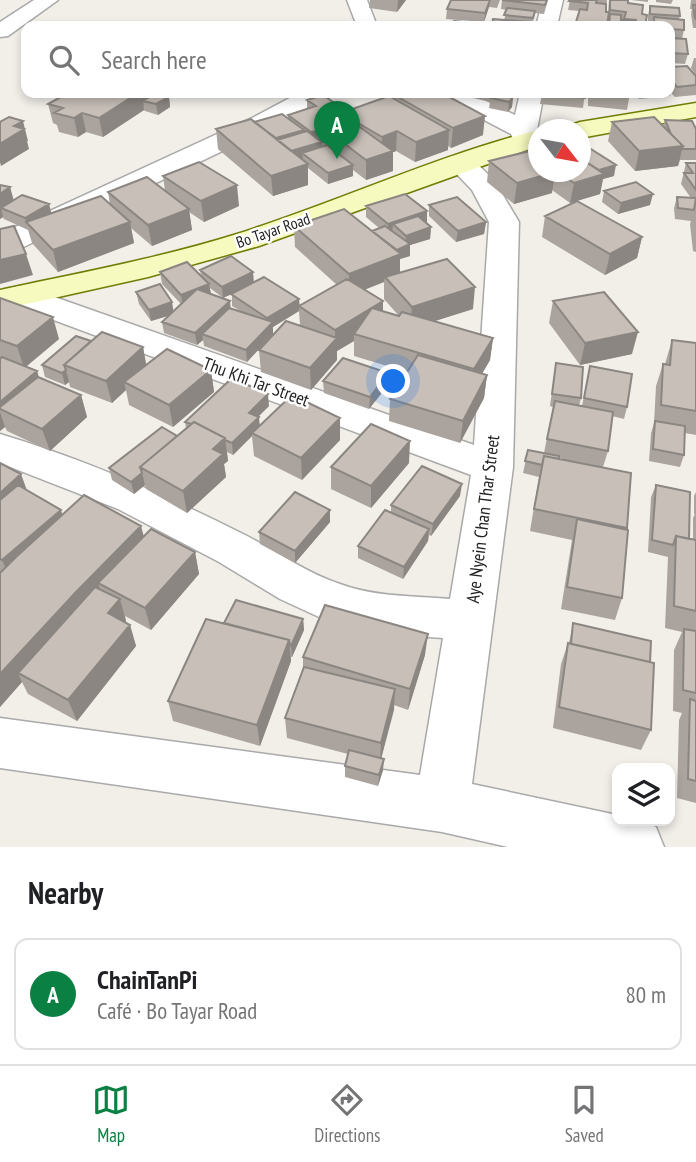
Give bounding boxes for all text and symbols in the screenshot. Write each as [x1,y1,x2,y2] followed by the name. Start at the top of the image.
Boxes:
[21,21,675,98] search box
[45,41,83,79] icon: search
[101,43,207,76] text: Search here
[314,101,360,159] pin: A
[528,119,591,182] north arrow
[233,208,313,252] street label: Bo Tayar Road
[200,352,312,411] street label: Thu Khi Tar Street
[376,364,410,398] your location
[461,433,504,604] street label: Aye Nyein Chan Thar Street
[612,763,675,826] map controls
[612,763,675,826] button: layers
[28,873,103,912] text: Nearby
[97,963,197,996] text: ChainTanPi
[47,980,59,1009] text: A
[625,980,666,1009] text: 80 m
[97,996,257,1025] text: Café · Bo Tayar Road
[92,1081,130,1147] tab: Map
[314,1081,380,1147] tab: Directions
[565,1081,604,1147] tab: Saved

